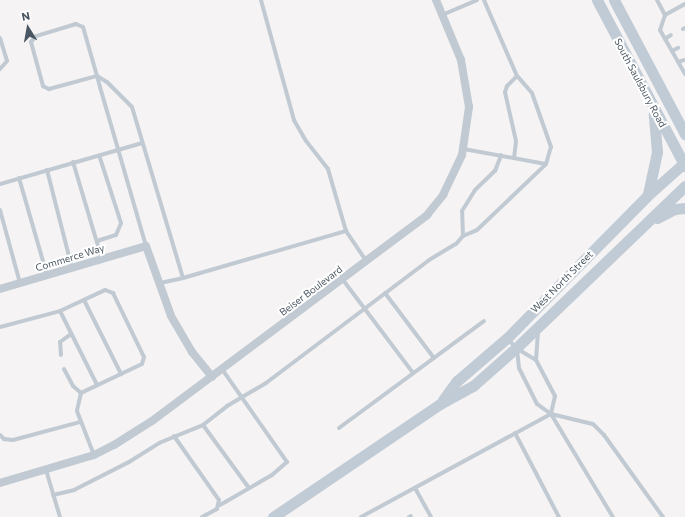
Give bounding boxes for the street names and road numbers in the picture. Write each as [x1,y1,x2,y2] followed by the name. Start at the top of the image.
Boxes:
[611,37,669,129] street label: South Saulsbury Road
[34,242,106,274] street label: Commerce Way
[528,248,596,316] street label: West North Street
[277,263,345,319] street label: Beiser Boulevard

